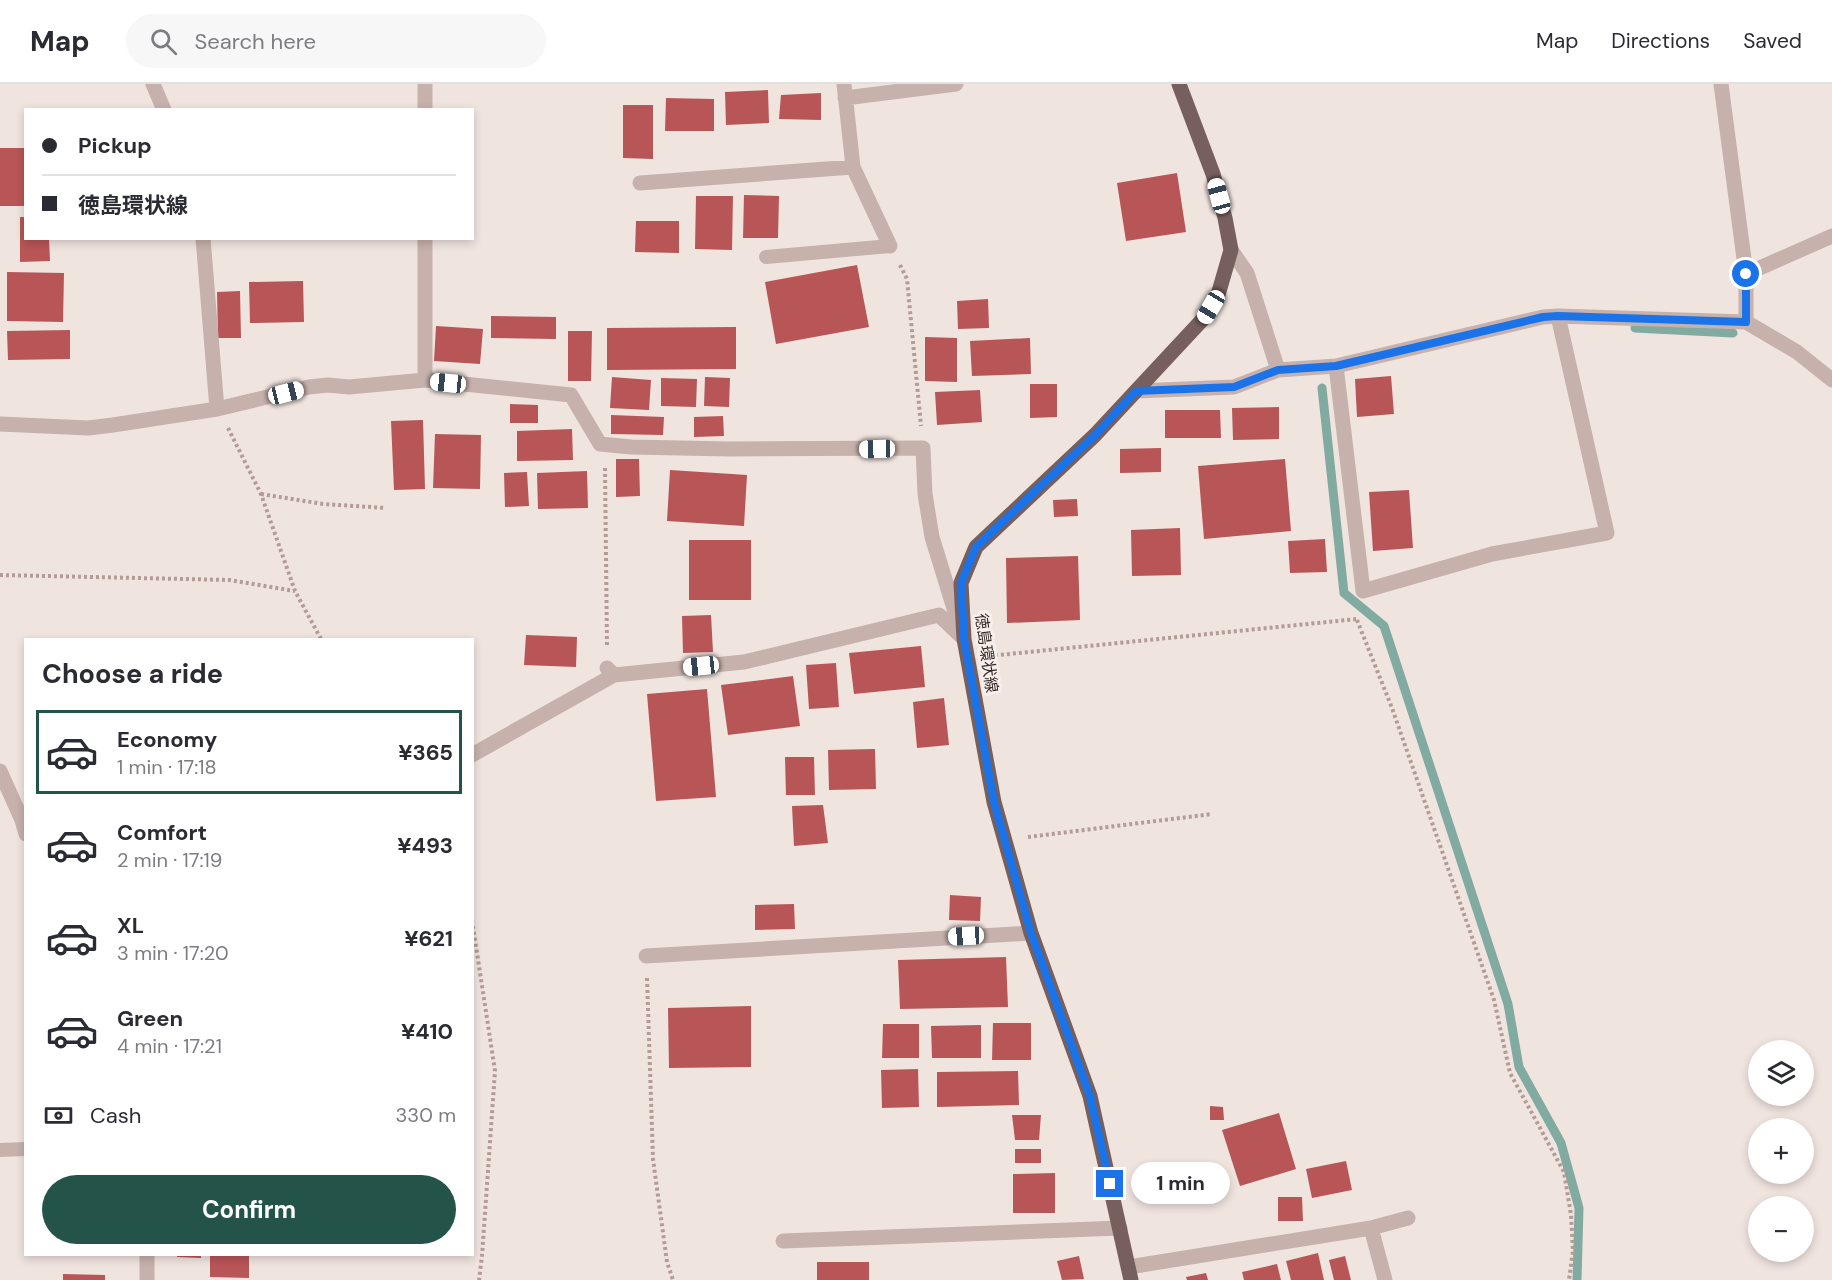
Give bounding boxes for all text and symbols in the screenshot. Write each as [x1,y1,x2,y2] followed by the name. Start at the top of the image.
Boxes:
[126,14,546,68] search box
[30,23,90,60] text: Map
[147,25,180,58] icon: search
[195,27,316,56] text: Search here
[1536,27,1578,55] text: Map
[1611,27,1710,55] text: Directions
[1743,27,1802,55] text: Saved
[78,131,152,160] text: Pickup
[1206,176,1232,216] car
[78,191,188,220] text: 徳島環状線
[1732,260,1759,287] route start
[1194,287,1228,327] car
[429,372,467,394] car
[266,380,306,406] car
[859,440,895,458] car
[971,612,1002,694] street label: 徳島環状線
[682,655,720,677] car
[42,656,223,691] text: Choose a ride
[45,725,99,779] icon: car
[117,725,217,754] text: Economy
[398,738,453,767] text: ¥365
[117,754,217,780] text: 1 min · 17:18
[45,818,99,872] icon: car
[117,818,207,847] text: Comfort
[397,831,453,860] text: ¥493
[117,847,222,873] text: 2 min · 17:19
[45,911,99,965] icon: car
[117,911,144,940] text: XL
[404,924,453,953] text: ¥621
[948,926,984,946] car
[117,940,229,966] text: 3 min · 17:20
[45,1004,99,1058] icon: car
[117,1004,183,1033] text: Green
[401,1017,453,1046] text: ¥410
[117,1033,222,1059] text: 4 min · 17:21
[1748,1040,1814,1262] map controls
[1748,1040,1814,1106] button: layers
[42,1099,75,1132] icon: cash
[90,1101,141,1130] text: Cash
[396,1102,456,1128] text: 330 m
[1748,1118,1814,1184] button: +
[1131,1163,1230,1205] callout: 1 min
[1096,1170,1123,1197] route end
[1156,1170,1205,1196] text: 1 min
[42,1175,456,1244] button: Confirm
[1748,1196,1814,1262] button: −

